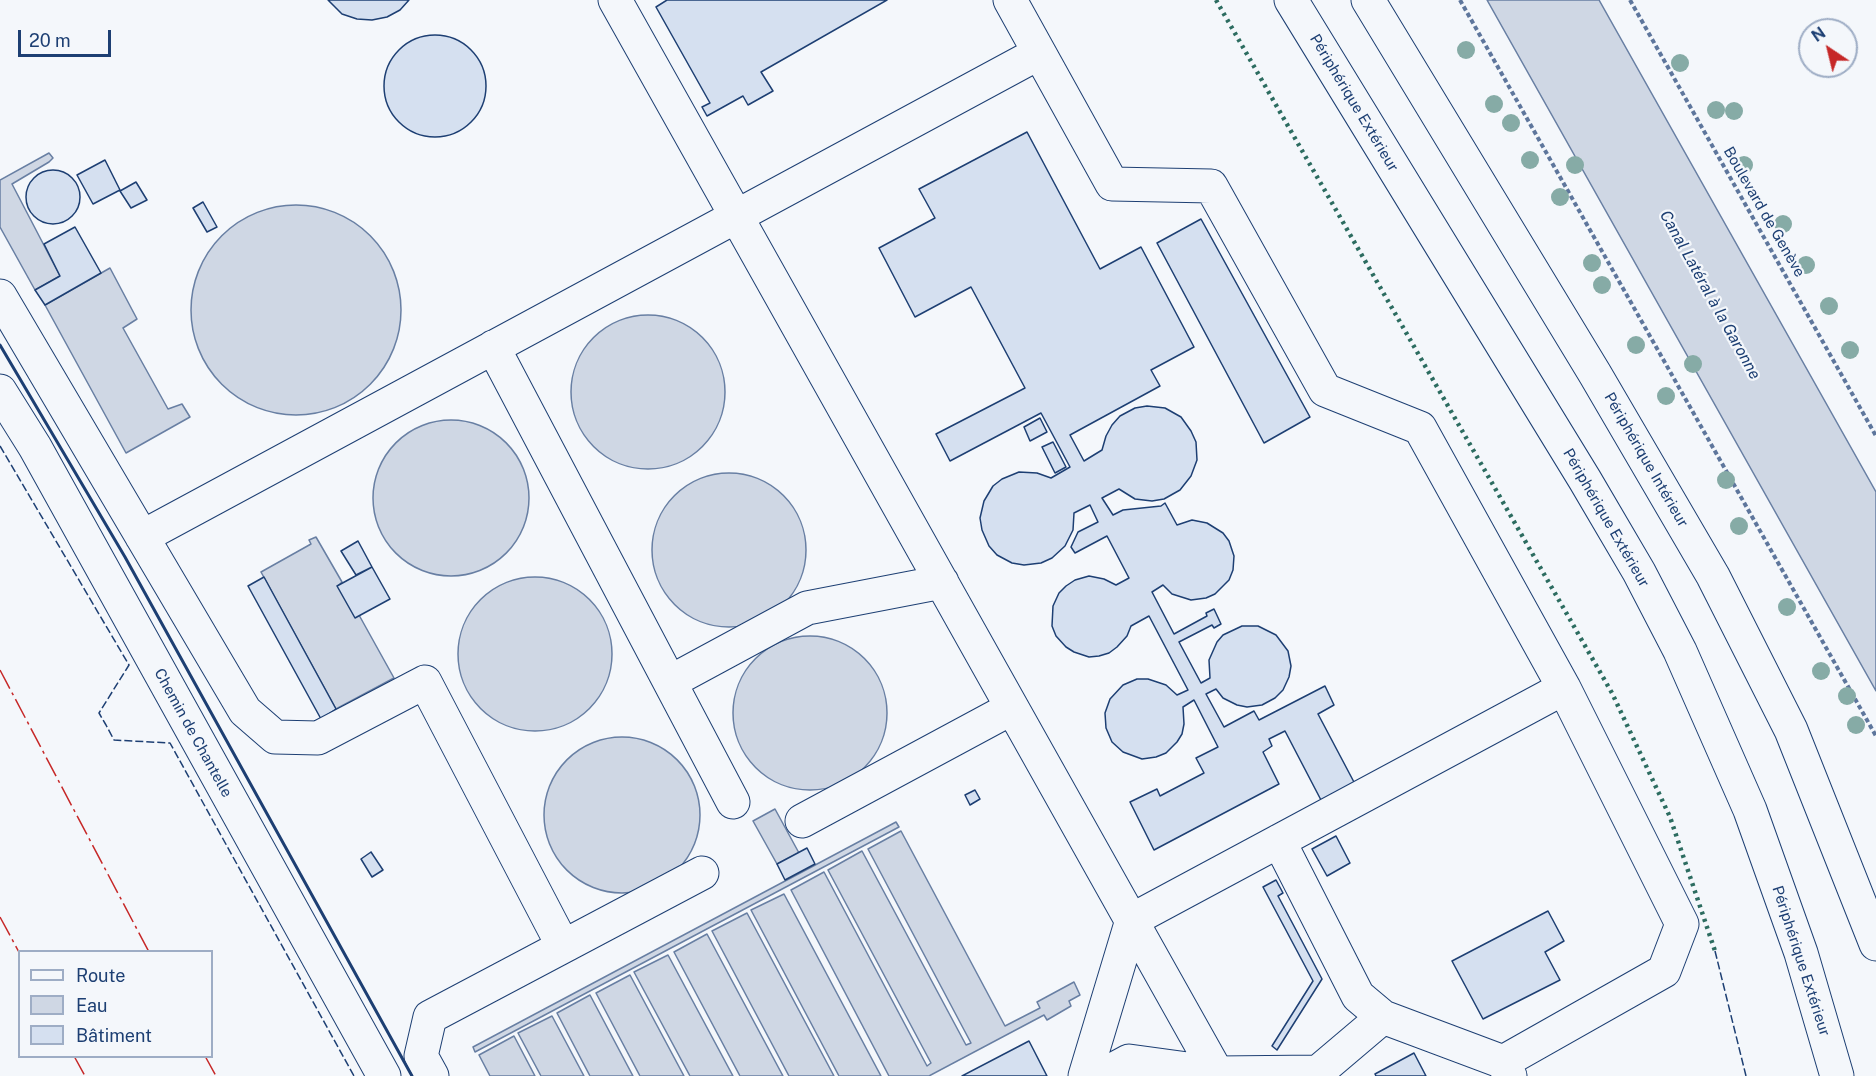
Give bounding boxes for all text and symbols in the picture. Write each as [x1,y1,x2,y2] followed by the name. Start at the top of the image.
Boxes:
[21,18,114,56] scale bar
[1798,18,1858,78] north arrow
[1808,23,1829,46] text: N
[29,30,71,51] text: 20 m
[1306,31,1402,175] street label: Périphérique Extérieur
[1719,144,1809,280] street label: Boulevard de Genève
[1656,207,1764,383] water label: Canal Latéral à la Garonne
[1600,389,1692,531] street label: Périphérique Intérieur
[1559,445,1653,591] street label: Périphérique Extérieur
[150,666,236,800] street label: Chemin de Chantelle
[1768,883,1834,1039] street label: Périphérique Extérieur
[18,950,213,1058] legend
[76,965,125,986] text: Route
[76,995,107,1016] text: Eau
[76,1025,152,1046] text: Bâtiment

